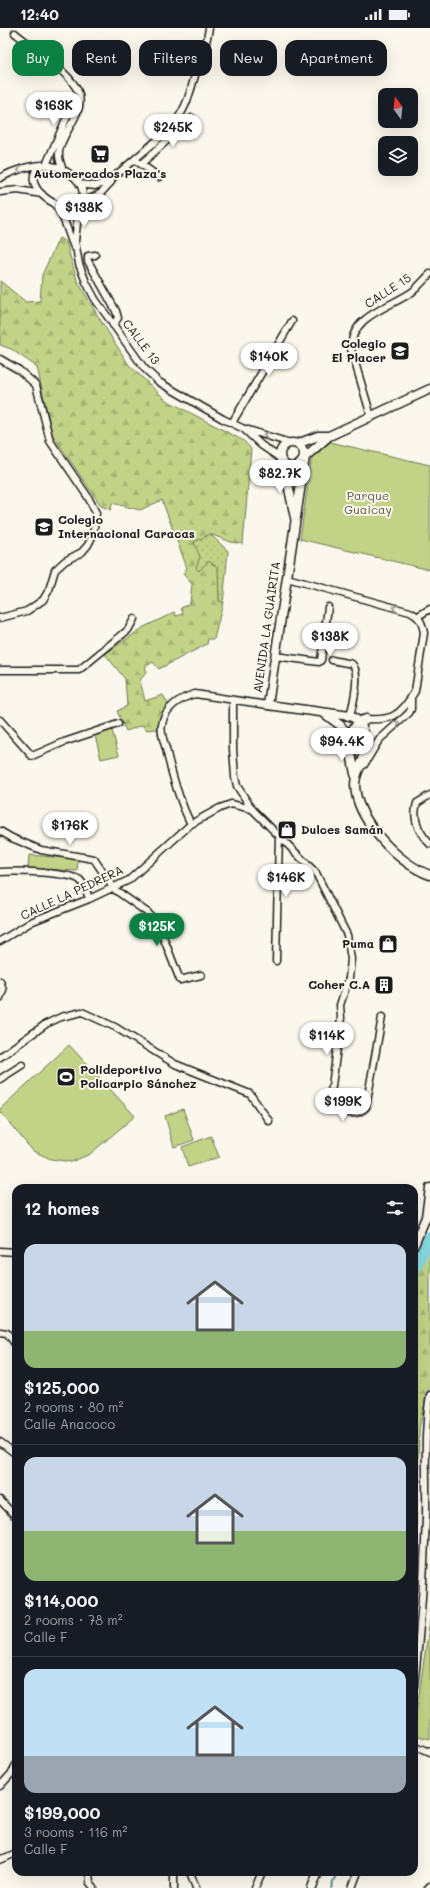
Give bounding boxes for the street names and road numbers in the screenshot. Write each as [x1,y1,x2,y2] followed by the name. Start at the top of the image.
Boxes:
[361,269,414,311] street label: CALLE 15
[120,316,164,367] street label: CALLE 13
[249,560,283,694] street label: AVENIDA LA GUAIRITA
[18,861,126,923] street label: CALLE LA PEDRERA

